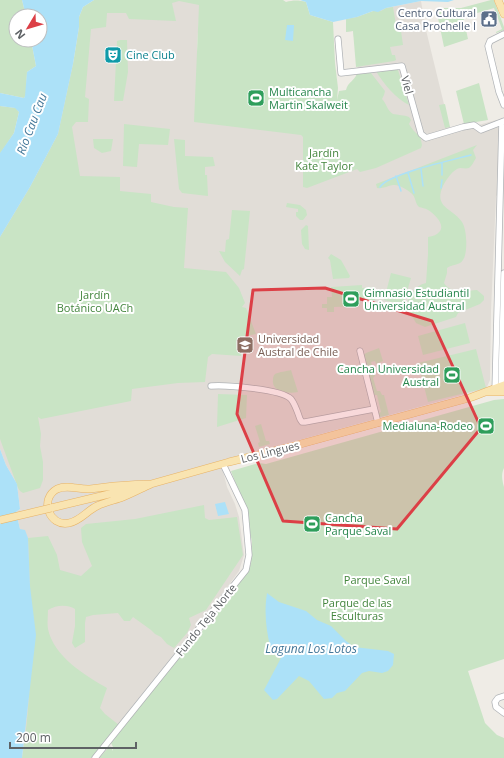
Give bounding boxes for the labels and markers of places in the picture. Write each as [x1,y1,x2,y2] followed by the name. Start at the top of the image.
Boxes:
[395,5,476,33] place label: Centro Cultural Casa Prochelle I
[479,9,499,29] public building icon: Centro Cultural Casa Prochelle I
[103,45,123,65] theatre icon: Cine Club
[126,47,175,62] place label: Cine Club
[269,84,348,112] place label: Multicancha Martin Skalweit
[246,88,266,108] sports icon: Multicancha Martin Skalweit
[364,285,469,313] place label: Gimnasio Estudiantil Universidad Austral
[341,289,361,309] sports icon: Gimnasio Estudiantil Universidad Austral
[258,331,338,359] place label: Universidad Austral de Chile
[235,335,255,355] school or university icon: Universidad Austral de Chile
[337,361,439,389] place label: Cancha Universidad Austral
[442,365,462,385] sports icon: Cancha Universidad Austral
[476,416,496,436] sports icon: Medialuna-Rodeo
[382,418,473,433] place label: Medialuna-Rodeo
[325,510,391,538] place label: Cancha Parque Saval
[302,514,322,534] sports icon: Cancha Parque Saval

